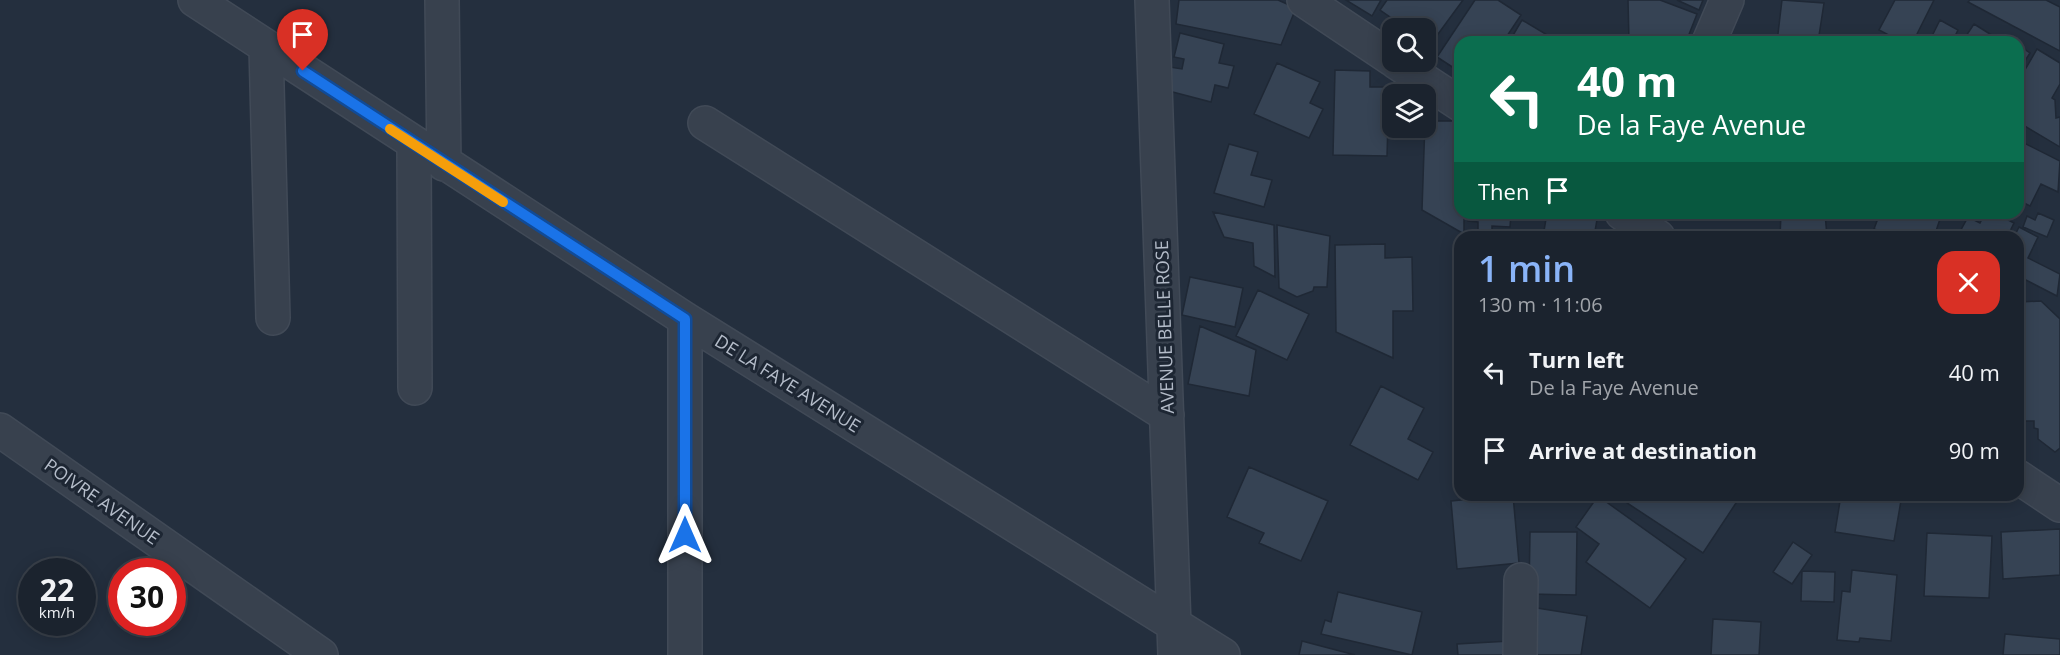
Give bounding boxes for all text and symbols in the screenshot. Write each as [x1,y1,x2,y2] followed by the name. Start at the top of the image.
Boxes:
[277,9,328,71] pin
[286,18,319,51] icon: arrive
[1382,18,1436,138] map controls
[1382,18,1436,72] button: search
[1577,52,1677,109] text: 40 m
[1478,60,1556,138] icon: left
[1382,84,1436,138] button: layers
[1577,106,1806,143] text: De la Faye Avenue
[1541,174,1574,207] icon: arrive
[1478,176,1529,206] text: Then
[1149,240,1179,414] street label: AVENUE BELLE ROSE
[1478,244,1575,293] text: 1 min
[1937,251,2000,314] button: close
[1478,291,1603,318] text: 130 m · 11:06
[711,328,865,438] street label: DE LA FAYE AVENUE
[1529,344,1624,374] text: Turn left
[1478,356,1511,389] icon: left
[1949,357,2000,387] text: 40 m
[1529,374,1699,401] text: De la Faye Avenue
[1478,434,1511,467] icon: arrive
[1529,435,1757,465] text: Arrive at destination
[1949,435,2000,465] text: 90 m
[40,452,164,550] street label: POIVRE AVENUE
[653,503,717,567] position arrow
[108,558,186,636] speed limit sign: 30
[40,569,74,610] text: 22
[39,602,75,622] text: km/h

